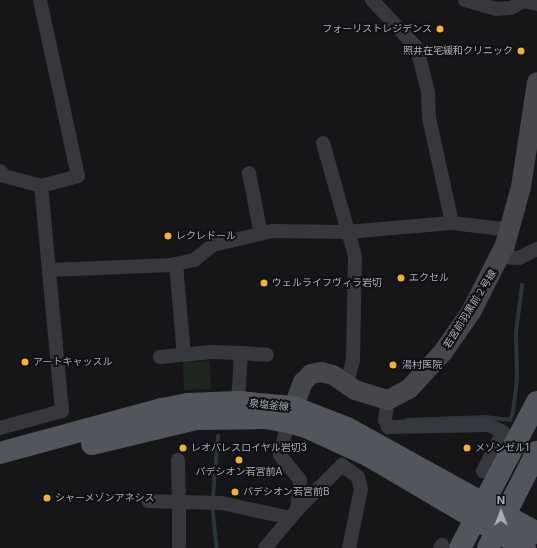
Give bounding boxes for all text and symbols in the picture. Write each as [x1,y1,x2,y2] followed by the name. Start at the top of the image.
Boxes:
[322,23,432,35] place label: フォーリストレジデンス
[435,24,445,34] marker: フォーリストレジデンス
[403,45,513,57] place label: 照井在宅緩和クリニック
[516,46,526,56] marker: 照井在宅緩和クリニック
[176,230,236,242] place label: レクレドール
[163,231,173,241] marker: レクレドール
[441,268,499,350] street label: 若宮前羽黒前２号線
[409,272,449,284] place label: エクセル
[396,273,406,283] marker: エクセル
[272,277,382,289] place label: ウェルライフヴィラ岩切
[259,278,269,288] marker: ウェルライフヴィラ岩切
[33,356,112,368] place label: アートキャッスル
[20,357,30,367] marker: アートキャッスル
[387,359,399,371] marker: 湯村医院
[402,359,442,371] place label: 湯村医院
[248,397,290,413] street label: 泉塩釜線
[191,442,307,454] place label: レオパレスロイヤル岩切3
[475,442,529,454] place label: メゾンゼル1
[178,443,188,453] marker: レオパレスロイヤル岩切3
[462,443,472,453] marker: メゾンゼル1
[234,455,244,465] marker: パデシオン若宮前A
[196,466,282,478] place label: パデシオン若宮前A
[243,486,330,498] place label: パデシオン若宮前B
[230,487,240,497] marker: パデシオン若宮前B
[55,492,155,504] place label: シャーメゾンアネシス
[481,492,521,532] north arrow
[42,493,52,503] marker: シャーメゾンアネシス
[497,493,505,507] text: N

